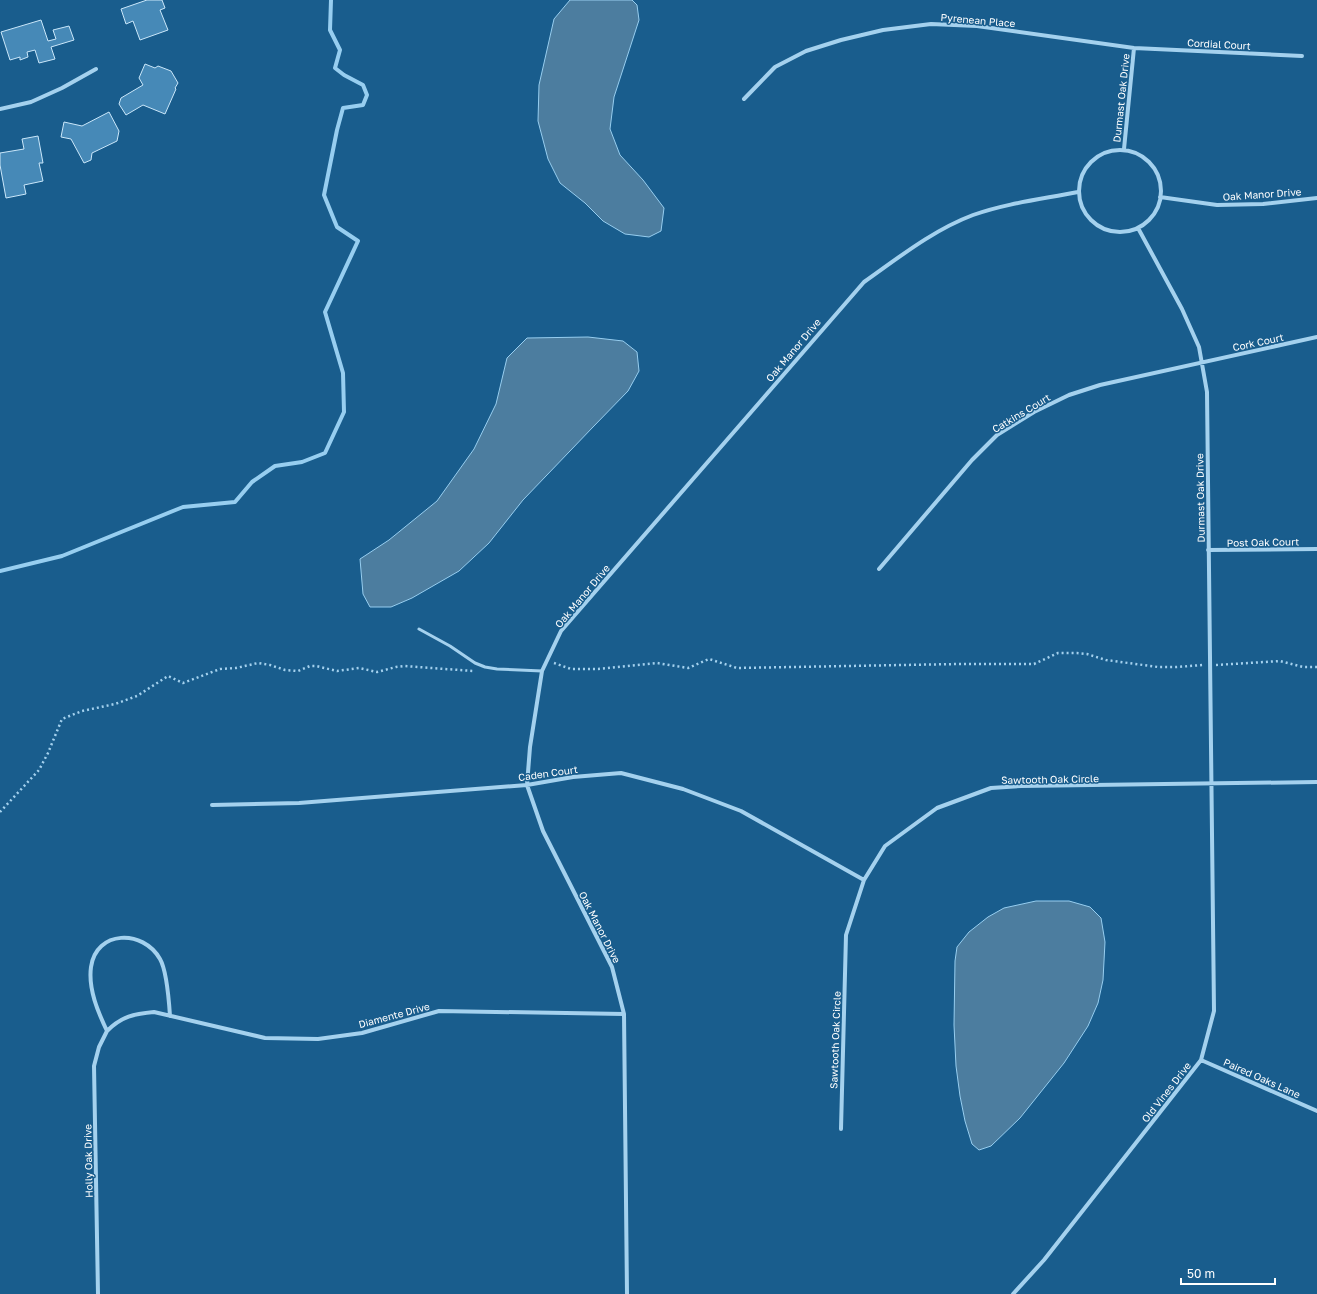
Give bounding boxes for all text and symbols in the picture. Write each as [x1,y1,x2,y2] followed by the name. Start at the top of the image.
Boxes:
[940,11,1016,29] street label: Pyrenean Place
[1187,36,1251,52] street label: Cordial Court
[1110,53,1132,143] street label: Durmast Oak Drive
[1222,185,1302,203] street label: Oak Manor Drive
[763,316,823,384] street label: Oak Manor Drive
[1231,331,1285,353] street label: Cork Court
[990,391,1052,435] street label: Catkins Court
[1193,453,1207,543] street label: Durmast Oak Drive
[1227,535,1299,549] street label: Post Oak Court
[552,562,612,630] street label: Oak Manor Drive
[517,763,579,783] street label: Caden Court
[1001,772,1099,786] street label: Sawtooth Oak Circle
[577,889,623,965] street label: Oak Manor Drive
[827,991,843,1089] street label: Sawtooth Oak Circle
[357,1000,431,1030] street label: Diamente Drive
[1222,1056,1302,1100] street label: Paired Oaks Lane
[1139,1059,1193,1124] street label: Old Vines Drive
[81,1124,95,1198] street label: Holly Oak Drive
[1181,1260,1275,1286] scale bar
[1187,1266,1215,1281] text: 50 m

